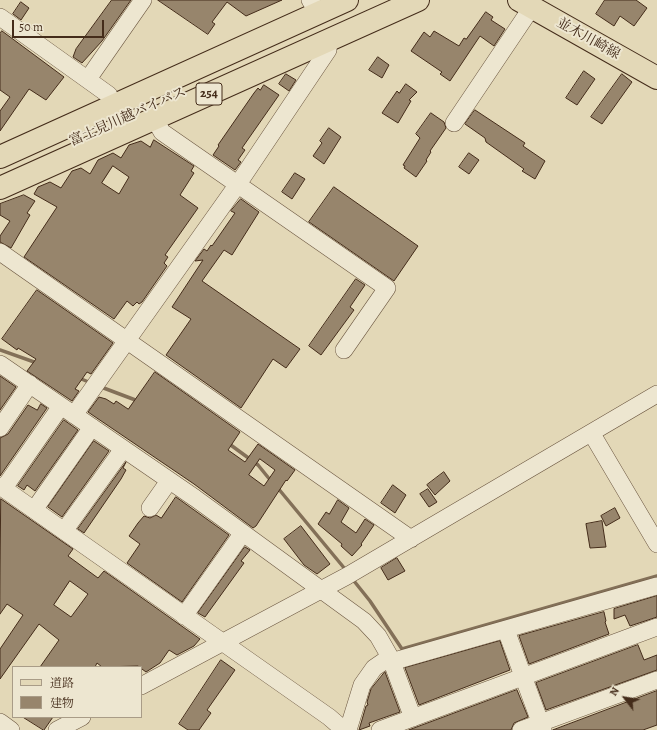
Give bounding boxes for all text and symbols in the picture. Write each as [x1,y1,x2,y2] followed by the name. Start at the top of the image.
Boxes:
[14,12,106,38] scale bar
[553,15,623,63] street label: 並木川崎線
[19,19,43,35] text: 50 m
[196,83,222,105] road number: 254
[67,84,189,150] street label: 富士見川越バイパス
[12,666,142,718] legend
[50,675,74,691] text: 道路
[605,678,645,718] north arrow
[606,684,623,699] text: N
[50,695,74,711] text: 建物

